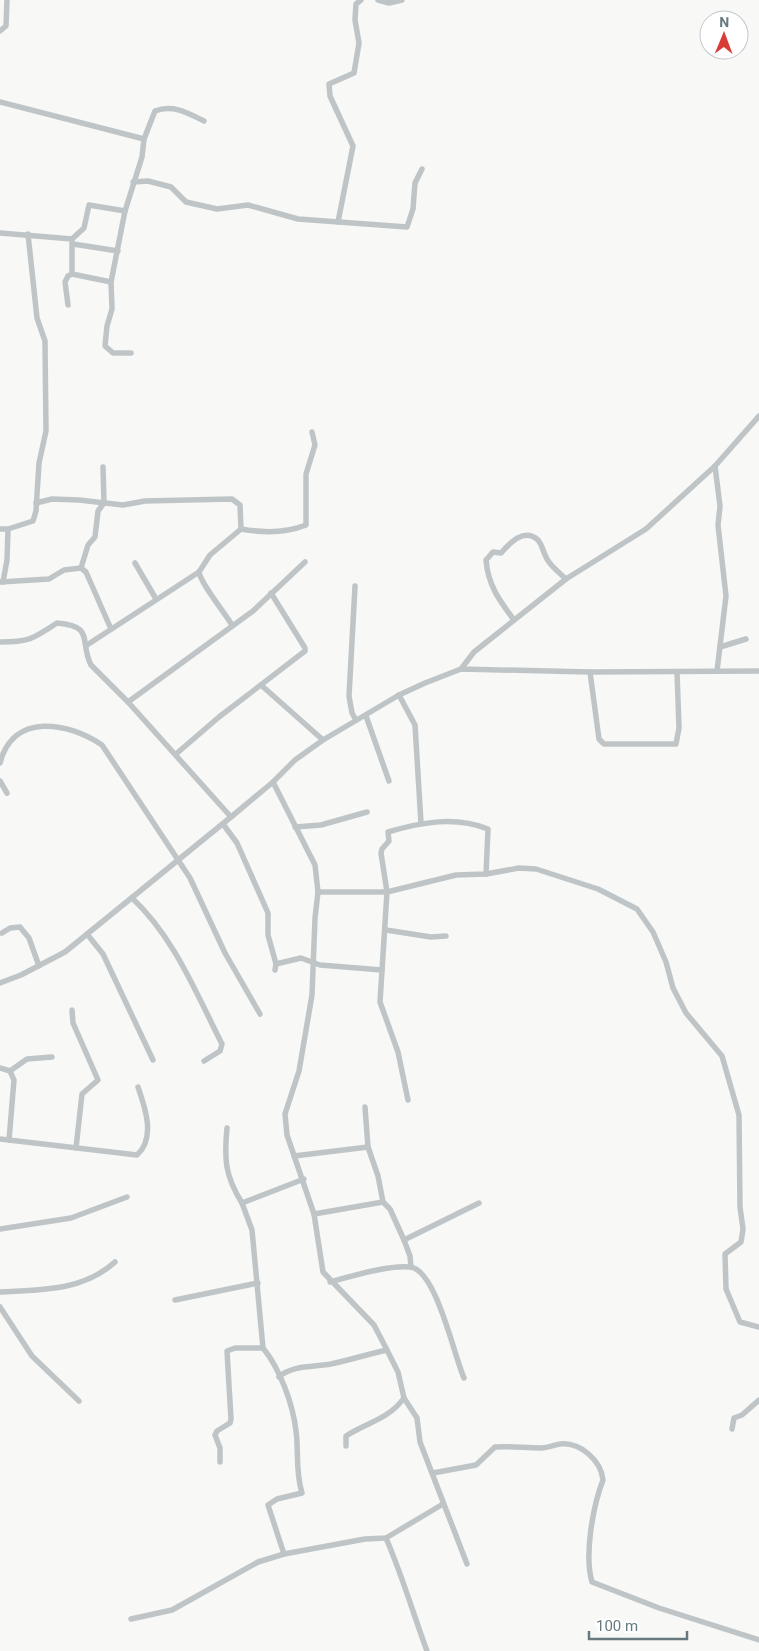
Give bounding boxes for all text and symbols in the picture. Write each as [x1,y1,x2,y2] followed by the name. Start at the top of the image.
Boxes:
[699,10,749,60] north arrow
[719,14,729,30] text: N
[589,1608,686,1640] scale bar
[596,1617,638,1635] text: 100 m

